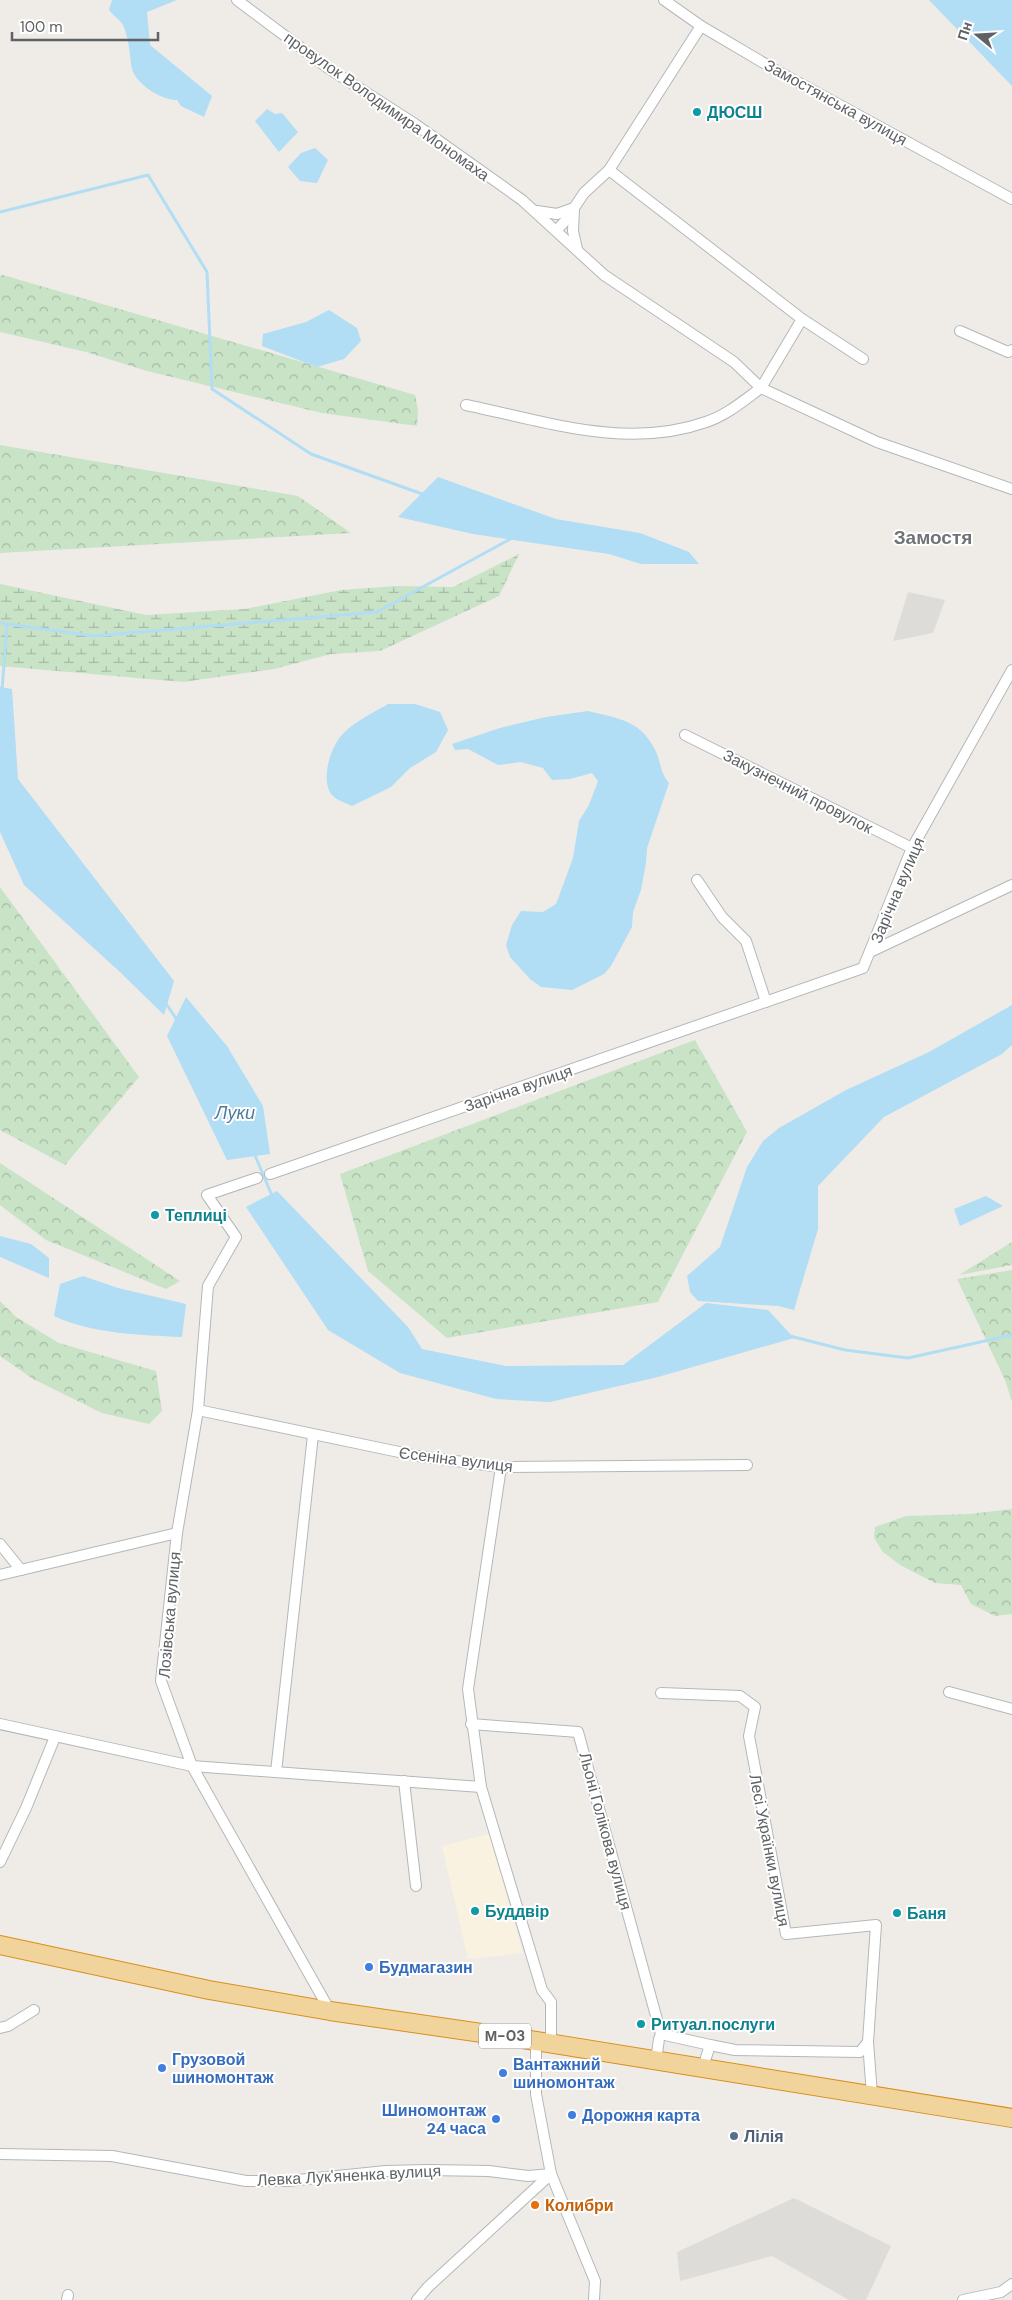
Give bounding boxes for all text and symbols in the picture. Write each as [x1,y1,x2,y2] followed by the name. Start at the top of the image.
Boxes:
[12,10,159,42] scale bar
[952,10,1002,60] north arrow
[20,17,63,37] text: 100 m
[953,19,976,43] text: Пн
[280,27,494,186] street label: провулок Володимира Мономаха
[761,54,911,150] street label: Замостянська вулиця
[707,102,762,123] place label: ДЮСШ
[691,106,703,118] marker: ДЮСШ
[894,525,972,550] district label: Замостя
[719,745,877,839] street label: Закузнечний провулок
[866,834,929,946] street label: Зарічна вулиця
[461,1060,575,1117] street label: Зарічна вулиця
[214,1101,255,1125] water label: Луки
[165,1205,227,1226] place label: Теплиці
[149,1209,161,1221] marker: Теплиці
[398,1442,514,1477] street label: Єсеніна вулиця
[153,1551,186,1679] street label: Лозівська вулиця
[574,1750,637,1913] street label: Льоні Голікова вулиця
[744,1772,795,1928] street label: Лесі Українки вулиця
[485,1901,549,1922] place label: Буддвір
[907,1903,946,1924] place label: Баня
[469,1905,481,1917] marker: Буддвір
[891,1907,903,1919] marker: Баня
[379,1957,473,1978] place label: Будмагазин
[363,1961,375,1973] marker: Будмагазин
[651,2014,775,2035] place label: Ритуал.послуги
[635,2018,647,2030] marker: Ритуал.послуги
[479,2024,531,2048] road number: М-03
[172,2049,274,2088] place label: Грузовой шиномонтаж
[513,2054,615,2093] place label: Вантажний шиномонтаж
[156,2062,168,2074] marker: Грузовой шиномонтаж
[497,2067,509,2079] marker: Вантажний шиномонтаж
[382,2100,487,2139] place label: Шиномонтаж 24 часа
[582,2105,700,2126] place label: Дорожня карта
[566,2109,578,2121] marker: Дорожня карта
[490,2113,502,2125] marker: Шиномонтаж 24 часа
[744,2126,784,2147] place label: Лілія
[728,2130,740,2142] marker: Лілія
[256,2160,442,2191] street label: Левка Лук'яненка вулиця
[545,2195,614,2216] place label: Колибри
[529,2199,541,2211] marker: Колибри

